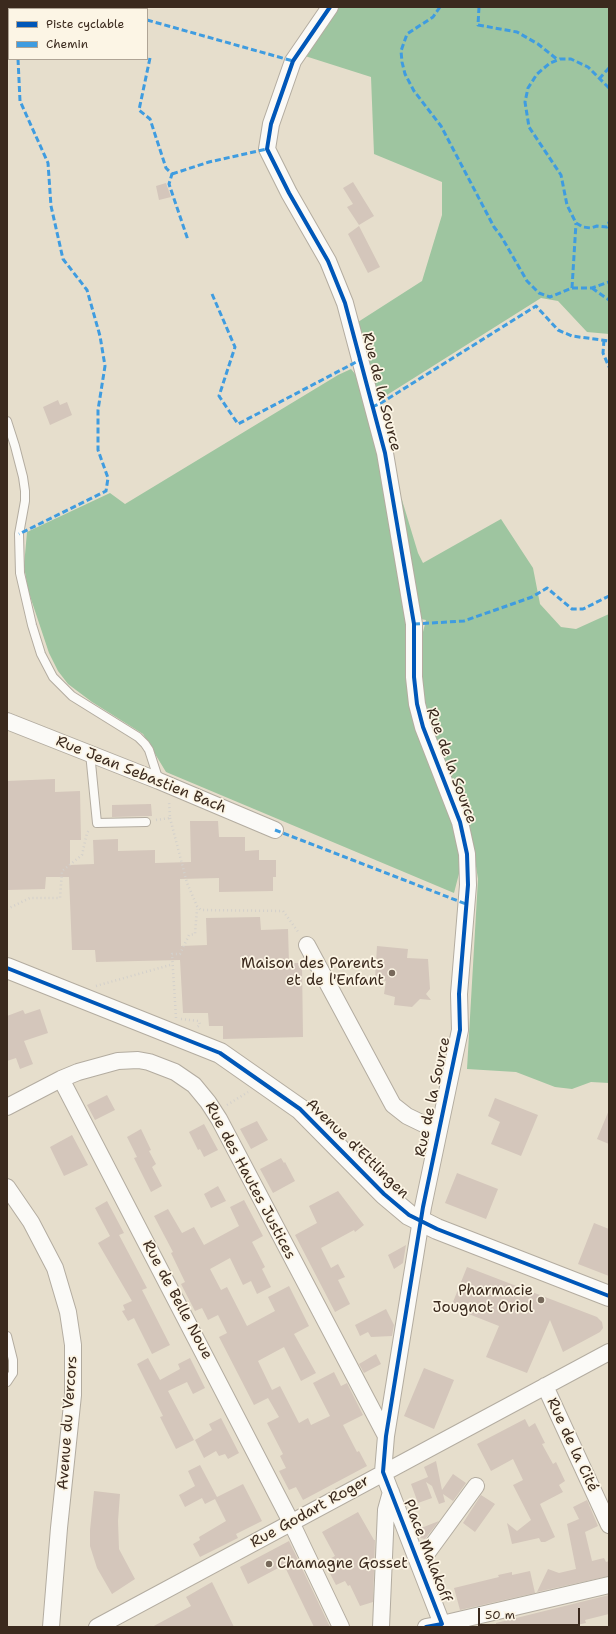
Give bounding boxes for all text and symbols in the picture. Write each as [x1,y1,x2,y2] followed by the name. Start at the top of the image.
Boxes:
[8,8,148,60] legend
[46,16,124,32] text: Piste cyclable
[46,36,88,52] text: Chemin
[358,331,404,453] street label: Rue de la Source
[422,706,480,826] street label: Rue de la Source
[53,733,229,817] street label: Rue Jean Sebastien Bach
[241,955,384,990] place label: Maison des Parents et de l'Enfant
[387,968,397,978] marker: Maison des Parents et de l'Enfant
[412,1036,454,1158] street label: Rue de la Source
[302,1095,412,1203] street label: Avenue d'Ettlingen
[201,1099,299,1263] street label: Rue des Hautes Justices
[138,1237,216,1363] street label: Rue de Belle Noue
[433,1282,533,1317] place label: Pharmacie Jougnot Oriol
[536,1295,546,1305] marker: Pharmacie Jougnot Oriol
[54,1355,82,1491] street label: Avenue du Vercors
[542,1395,602,1495] street label: Rue de la Cité
[248,1472,372,1552] street label: Rue Godart Roger
[399,1497,455,1605] street label: Place Malakoff
[277,1555,408,1573] place label: Chamagne Gosset
[264,1559,274,1569] marker: Chamagne Gosset
[480,1600,582,1626] scale bar
[485,1607,515,1623] text: 50 m

